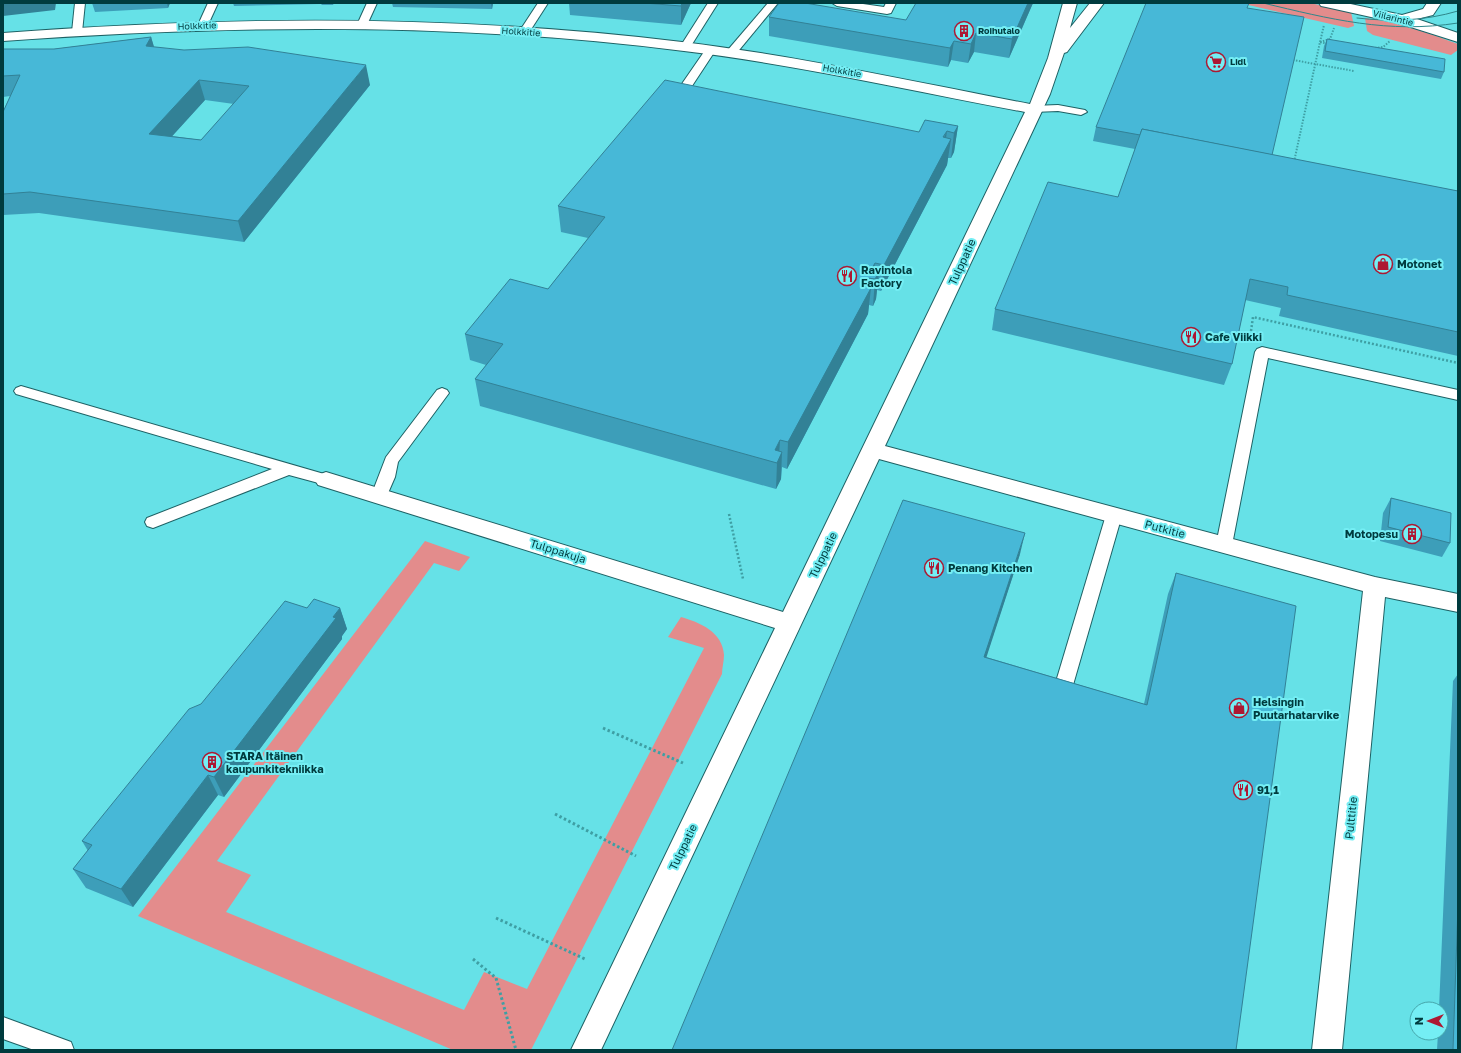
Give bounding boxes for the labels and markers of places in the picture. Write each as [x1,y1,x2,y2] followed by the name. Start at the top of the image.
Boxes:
[953,20,975,42] building icon: Roihutalo
[978,25,1021,36] place label: Roihutalo
[1205,51,1227,73] supermarket icon: Lidl
[1230,56,1246,67] place label: Lidl
[1372,253,1394,275] shop icon: Motonet
[1397,257,1442,270] place label: Motonet
[861,263,912,289] place label: Ravintola Factory
[836,265,858,287] restaurant icon: Ravintola Factory
[1180,326,1202,348] restaurant icon: Cafe Viikki
[1205,330,1262,343] place label: Cafe Viikki
[1401,523,1423,545] building icon: Motopesu
[1345,527,1398,540] place label: Motopesu
[923,557,945,579] restaurant icon: Penang Kitchen
[948,561,1033,574] place label: Penang Kitchen
[1253,695,1340,721] place label: Helsingin Puutarhatarvike
[1228,697,1250,719] shop icon: Helsingin Puutarhatarvike
[226,749,324,775] place label: STARA Itäinen kaupunkitekniikka
[201,751,223,773] building icon: STARA Itäinen kaupunkitekniikka
[1232,779,1254,801] restaurant icon: 91,1
[1257,783,1279,796] place label: 91,1

